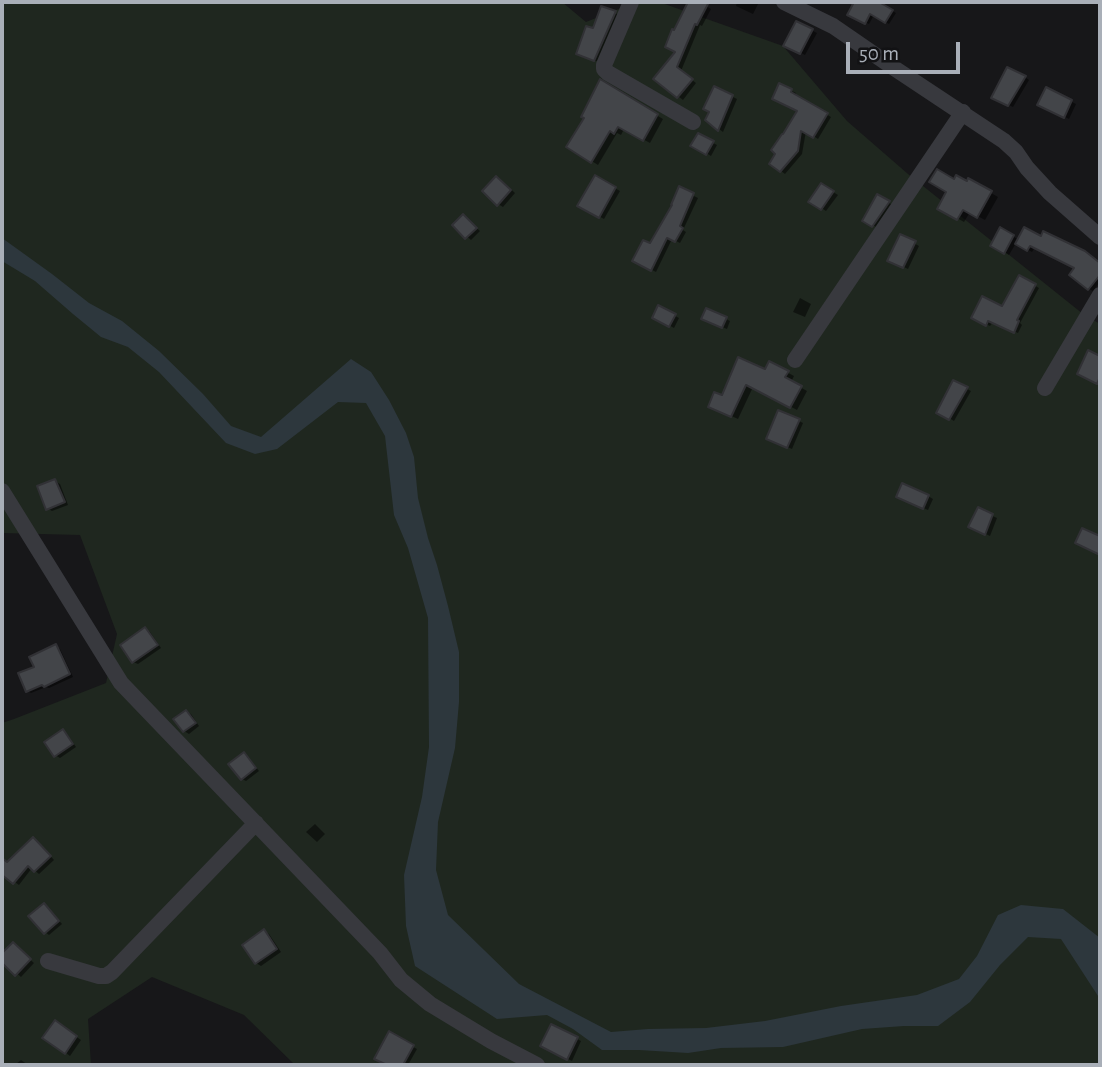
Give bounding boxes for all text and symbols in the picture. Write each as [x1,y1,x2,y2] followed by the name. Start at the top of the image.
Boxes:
[850,28,964,72] scale bar
[859,43,899,64] text: 50 m

